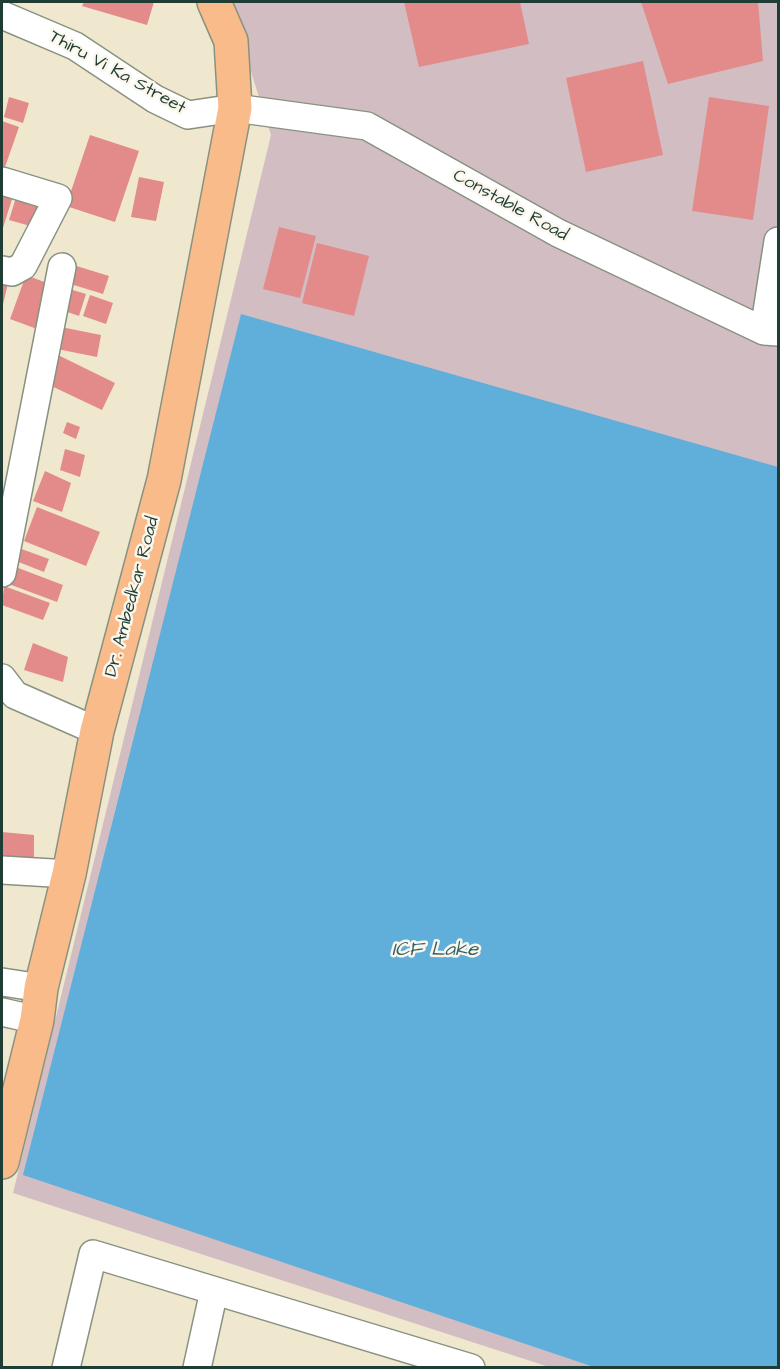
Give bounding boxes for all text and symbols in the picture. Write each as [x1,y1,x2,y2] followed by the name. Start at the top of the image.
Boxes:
[45,26,189,120] street label: Thiru Vi Ka Street
[449,165,571,247] street label: Constable Road
[101,515,165,679] street label: Dr. Ambedkar Road
[392,939,478,963] water label: ICF Lake

